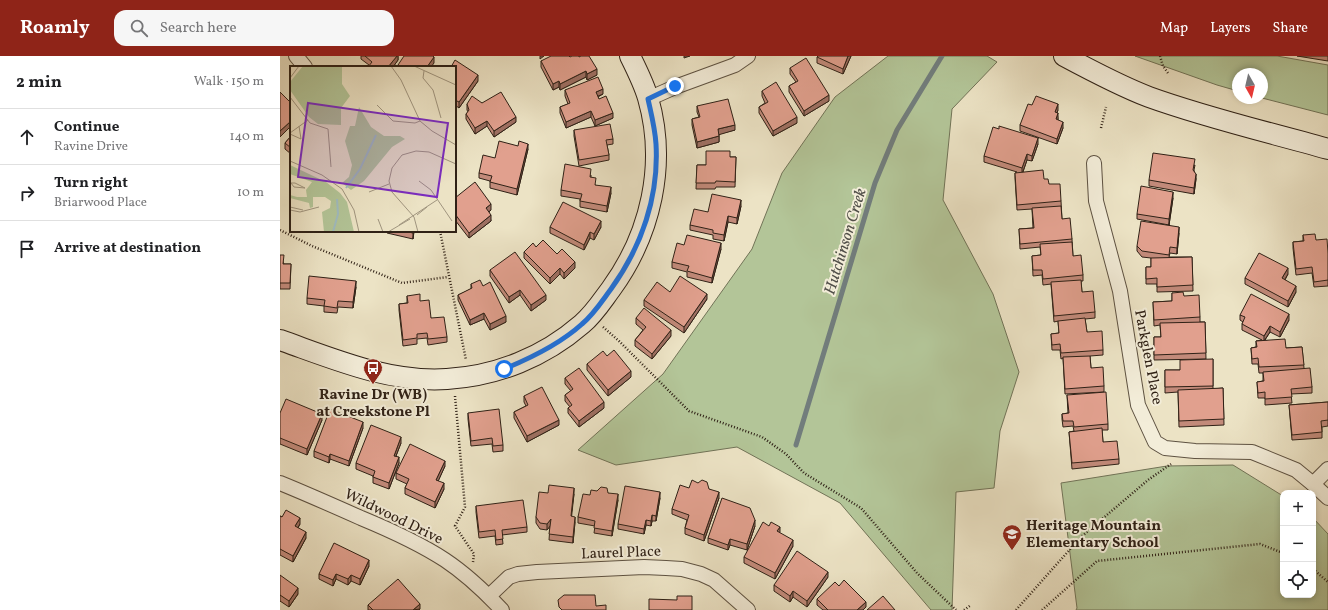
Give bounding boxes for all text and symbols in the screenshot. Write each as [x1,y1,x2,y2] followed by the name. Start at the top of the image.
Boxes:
[114,10,394,46] search box
[20,15,90,41] text: Roamly
[128,17,150,39] icon: search
[160,18,237,39] text: Search here
[1160,19,1188,38] text: Map
[1210,19,1250,38] text: Layers
[1272,19,1308,38] text: Share
[290,66,456,232] inset map
[1232,68,1268,104] north arrow
[16,71,62,94] text: 2 min
[194,73,264,91] text: Walk · 150 m
[666,77,684,95] route end
[54,117,119,138] text: Continue
[16,126,38,148] icon: ahead
[230,128,264,146] text: 140 m
[54,138,128,156] text: Ravine Drive
[54,173,128,194] text: Turn right
[16,182,38,204] icon: right
[237,184,264,202] text: 10 m
[819,185,873,297] water label: Hutchinson Creek
[54,194,147,212] text: Briarwood Place
[16,238,38,260] icon: arrive
[54,238,201,259] text: Arrive at destination
[1128,308,1167,407] street label: Parkglen Place
[362,357,384,385] bus stop icon: Ravine Dr (WB) at Creekstone Pl
[495,360,513,378] route start
[316,385,430,423] place label: Ravine Dr (WB) at Creekstone Pl
[340,484,446,550] street label: Wildwood Drive
[1280,490,1316,598] map controls
[1280,490,1316,526] button: +
[1026,516,1161,554] place label: Heritage Mountain Elementary School
[1001,523,1023,551] school or university icon: Heritage Mountain Elementary School
[1280,526,1316,562] button: −
[581,542,661,565] street label: Laurel Place
[1280,562,1316,598] button: locate

